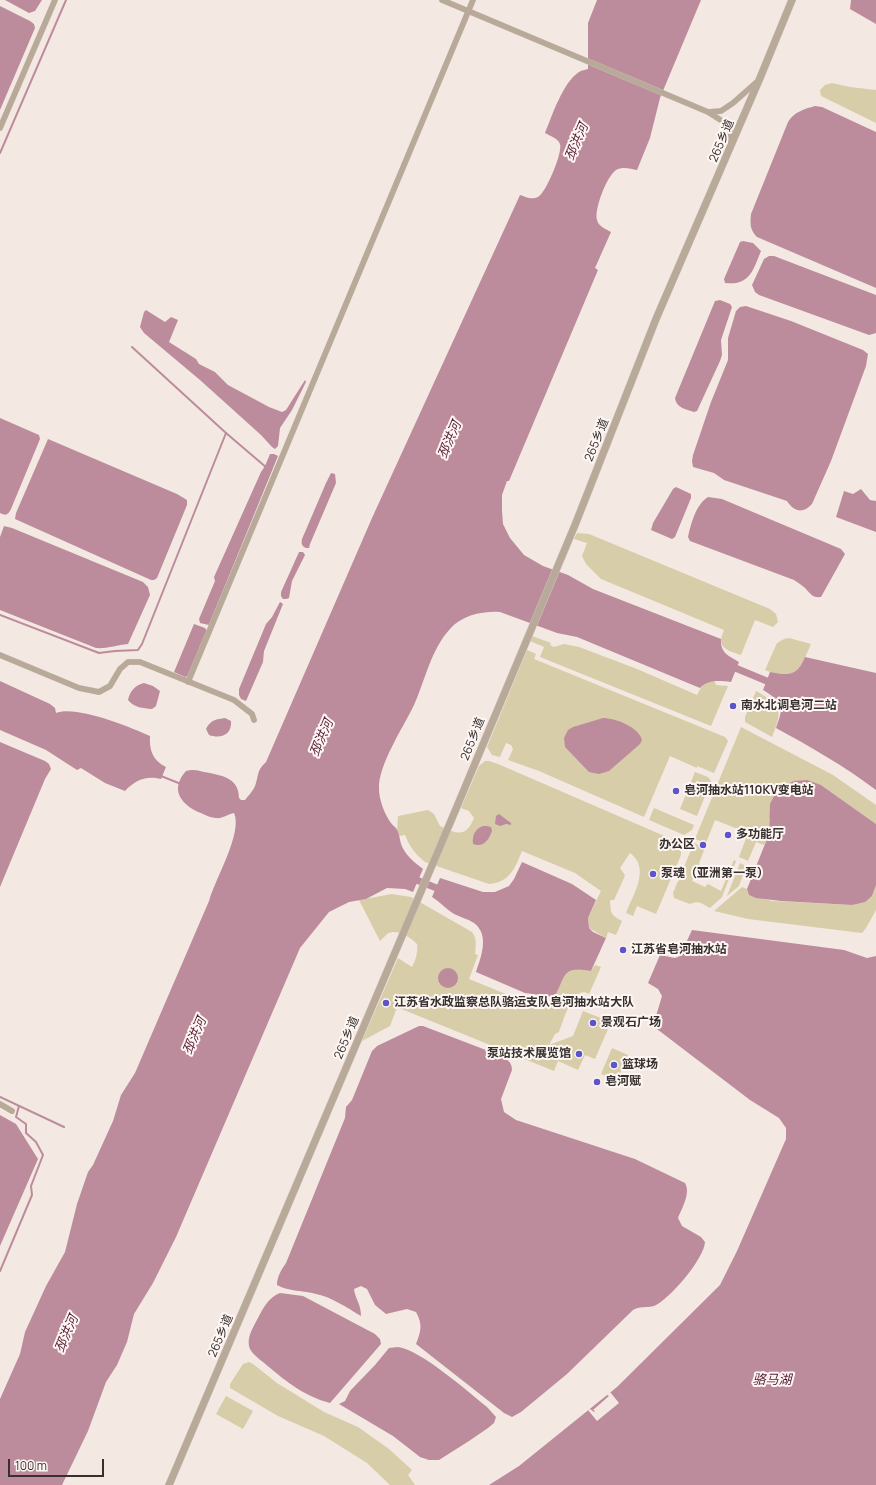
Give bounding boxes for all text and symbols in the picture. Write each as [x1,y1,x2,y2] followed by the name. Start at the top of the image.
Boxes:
[707,117,737,165] street label: 265乡道
[562,121,592,163] water label: 邳洪河
[582,416,612,464] street label: 265乡道
[435,419,465,461] water label: 邳洪河
[741,699,837,713] place label: 南水北调皂河二站
[728,701,738,711] marker: 南水北调皂河二站
[458,715,488,763] street label: 265乡道
[307,717,337,759] water label: 邳洪河
[684,784,814,798] place label: 皂河抽水站110KV变电站
[671,786,681,796] marker: 皂河抽水站110KV变电站
[736,828,784,842] place label: 多功能厅
[723,830,733,840] marker: 多功能厅
[659,838,695,852] place label: 办公区
[698,840,708,850] marker: 办公区
[661,867,769,881] place label: 泵魂（亚洲第一泵）
[648,869,658,879] marker: 泵魂（亚洲第一泵）
[631,943,727,957] place label: 江苏省皂河抽水站
[618,945,628,955] marker: 江苏省皂河抽水站
[394,996,634,1010] place label: 江苏省水政监察总队骆运支队皂河抽水站大队
[381,998,391,1008] marker: 江苏省水政监察总队骆运支队皂河抽水站大队
[332,1014,362,1062] street label: 265乡道
[180,1015,210,1057] water label: 邳洪河
[601,1016,661,1030] place label: 景观石广场
[588,1018,598,1028] marker: 景观石广场
[487,1047,571,1061] place label: 泵站技术展览馆
[574,1049,584,1059] marker: 泵站技术展览馆
[622,1058,658,1072] place label: 篮球场
[609,1060,619,1070] marker: 篮球场
[605,1075,641,1089] place label: 皂河赋
[592,1077,602,1087] marker: 皂河赋
[206,1312,236,1360] street label: 265乡道
[52,1313,82,1355] water label: 邳洪河
[753,1372,791,1388] water label: 骆马湖
[10,1451,106,1477] scale bar
[15,1457,47,1474] text: 100 m

